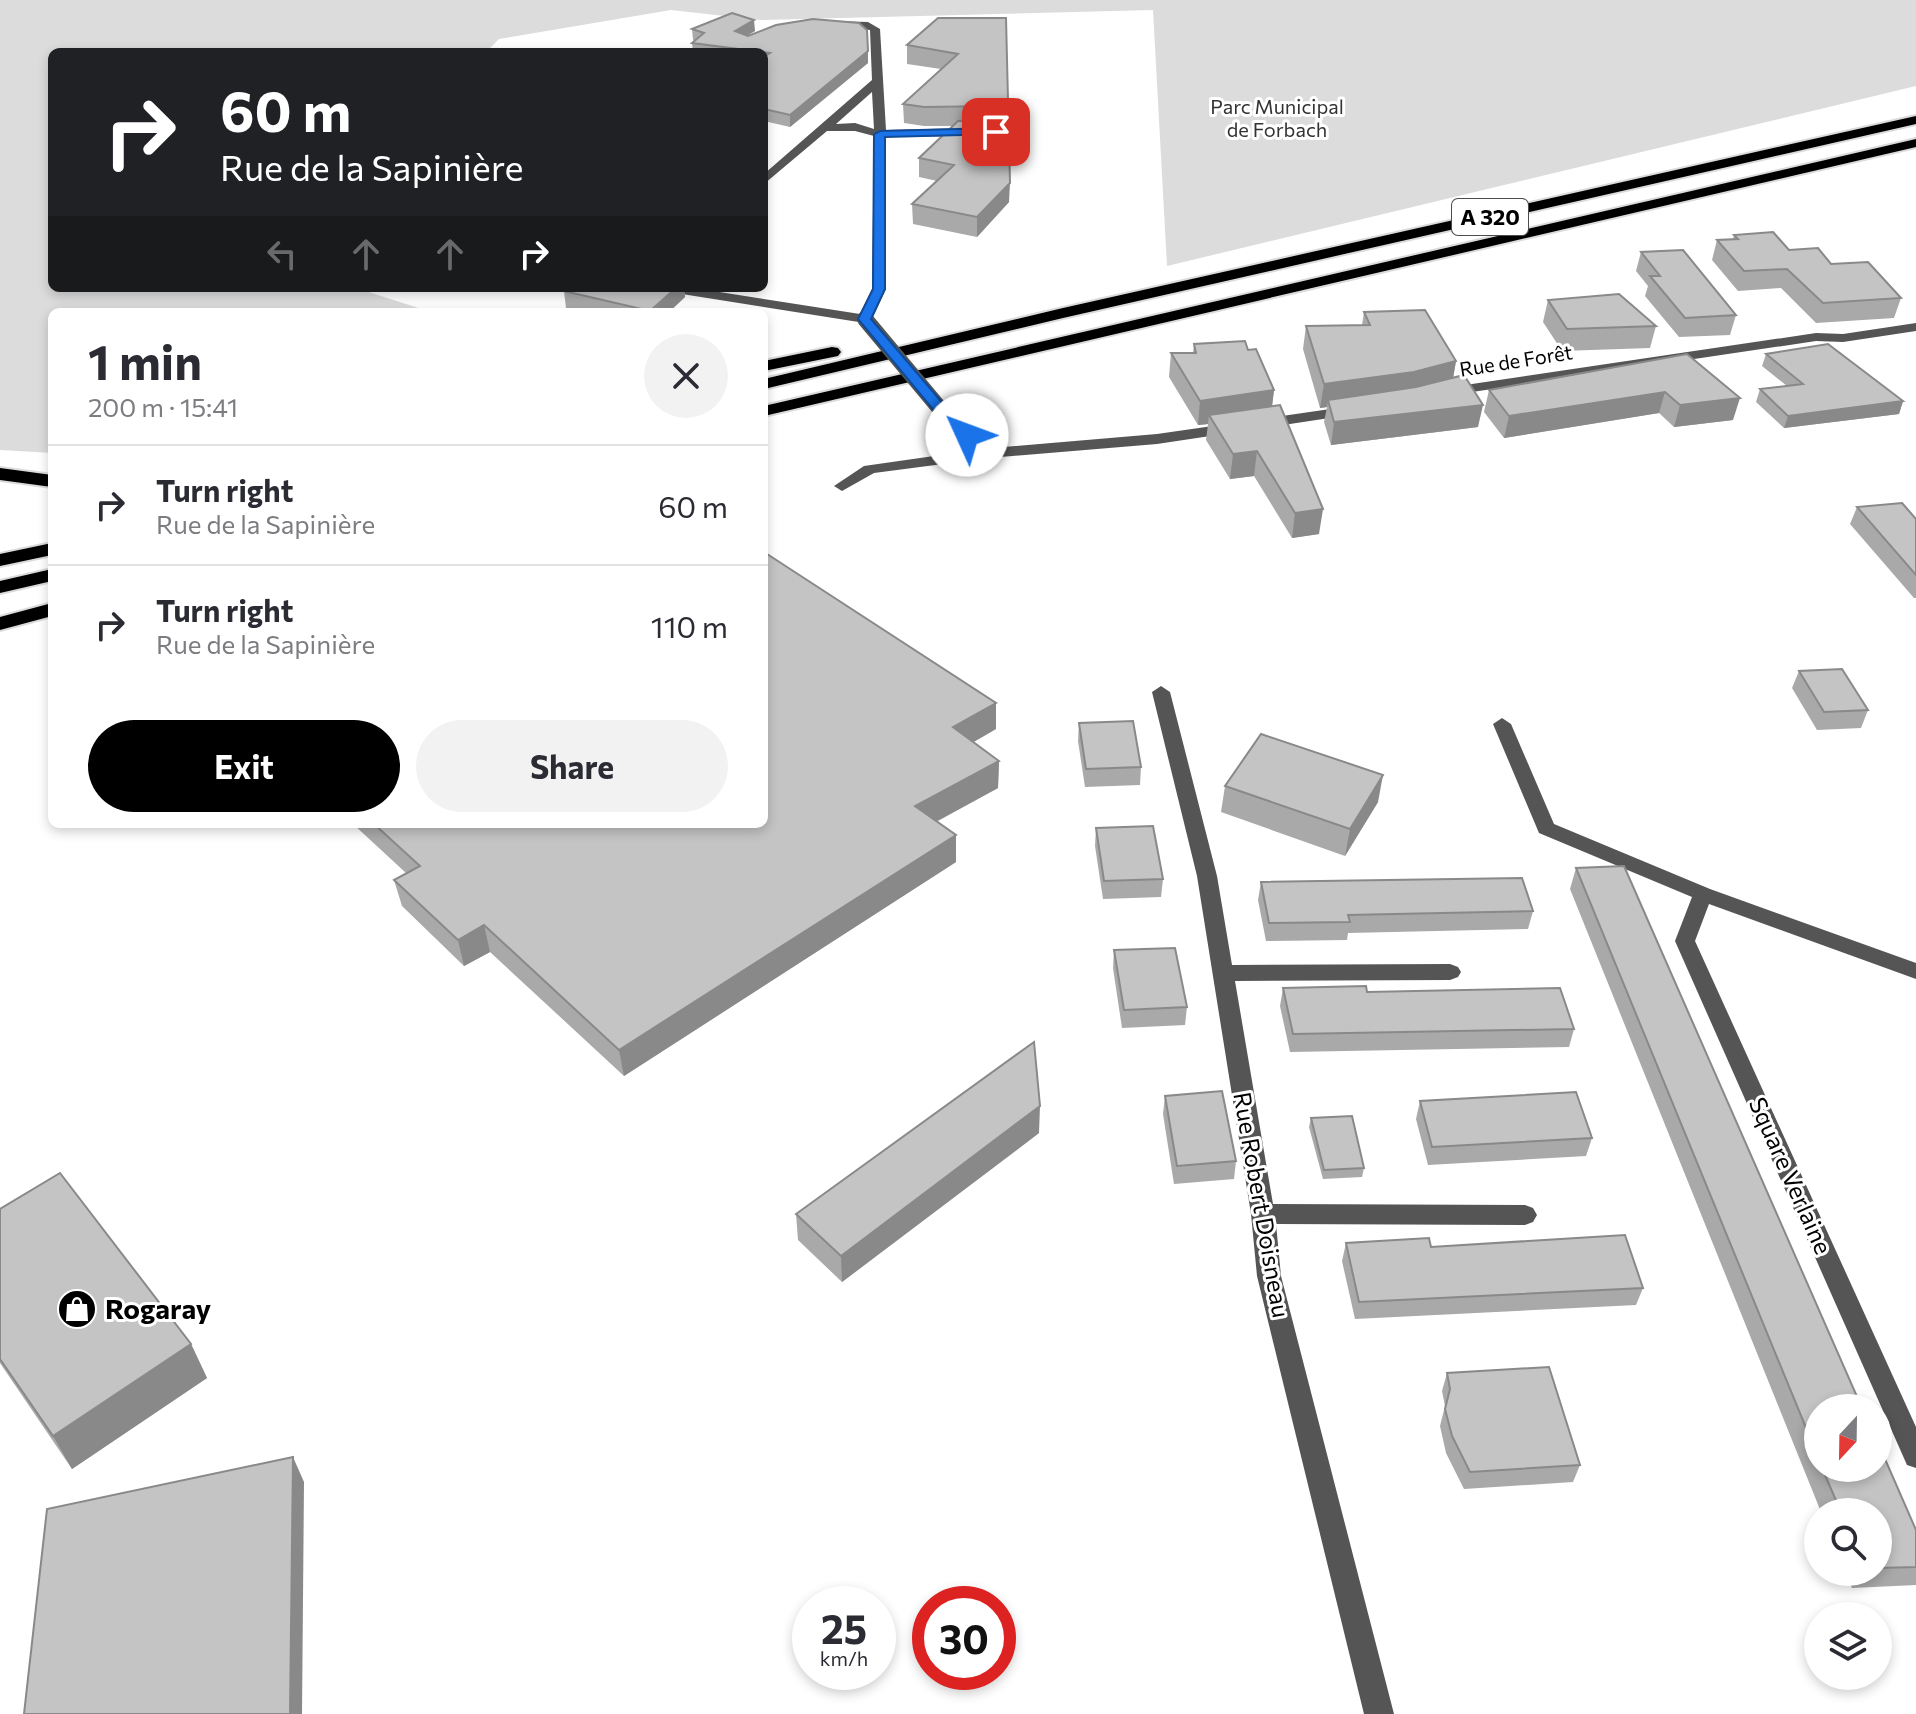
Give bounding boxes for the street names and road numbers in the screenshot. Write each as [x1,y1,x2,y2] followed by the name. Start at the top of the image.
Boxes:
[1452,199,1528,235] road number: A 320
[1458,339,1574,381] street label: Rue de Forêt
[1228,1090,1297,1320] street label: Rue Robert Doisneau
[1744,1092,1839,1258] street label: Square Verlaine

